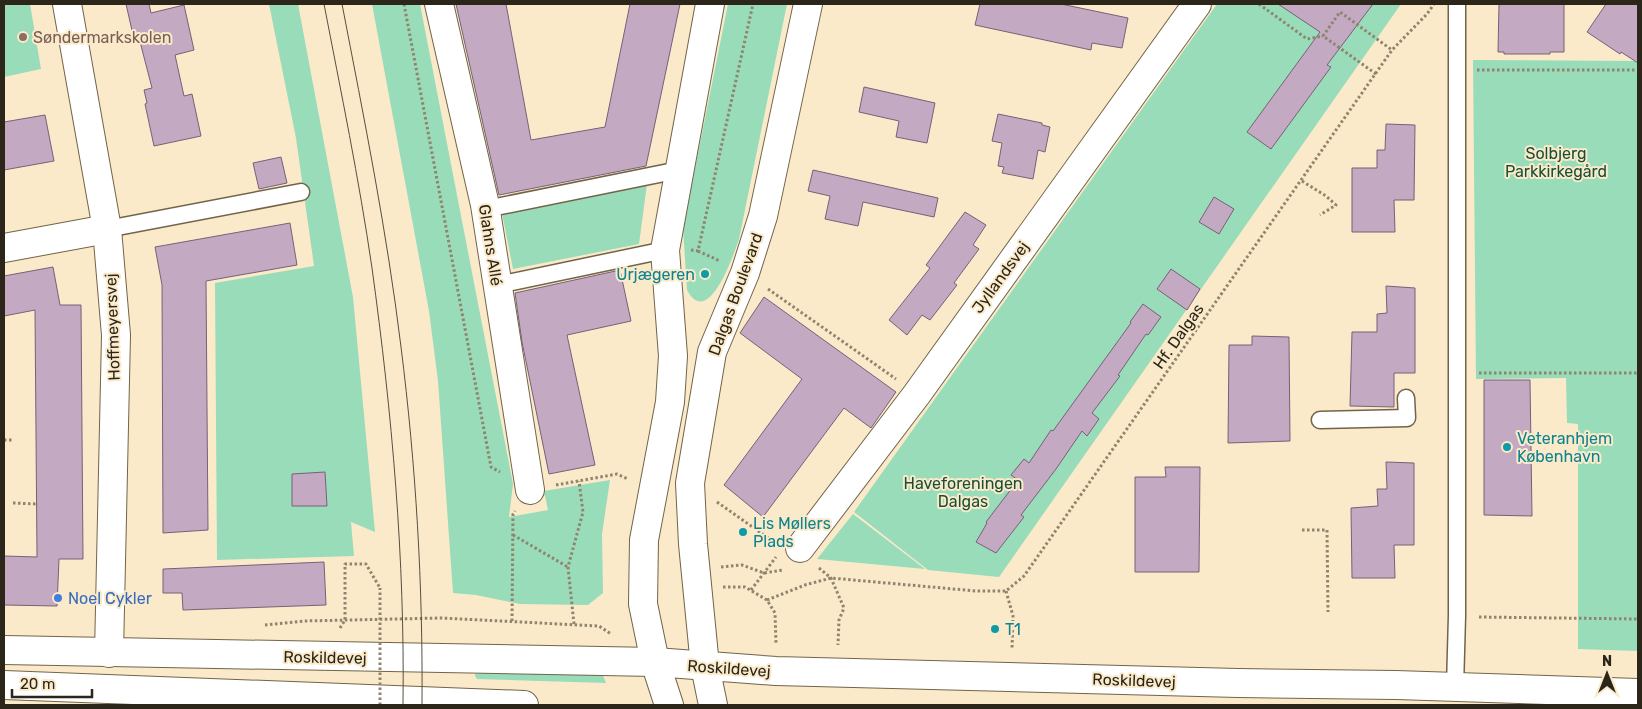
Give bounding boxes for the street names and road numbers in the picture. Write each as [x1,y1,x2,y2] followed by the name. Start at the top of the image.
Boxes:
[475,203,506,287] street label: Glahns Allé
[704,230,766,358] street label: Dalgas Boulevard
[968,238,1033,317] street label: Jyllandsvej
[101,273,124,381] street label: Hoffmeyersvej
[1149,300,1208,373] street label: Hf. Dalgas
[283,647,367,668] street label: Roskildevej
[687,656,771,681] street label: Roskildevej
[1092,670,1176,691] street label: Roskildevej

